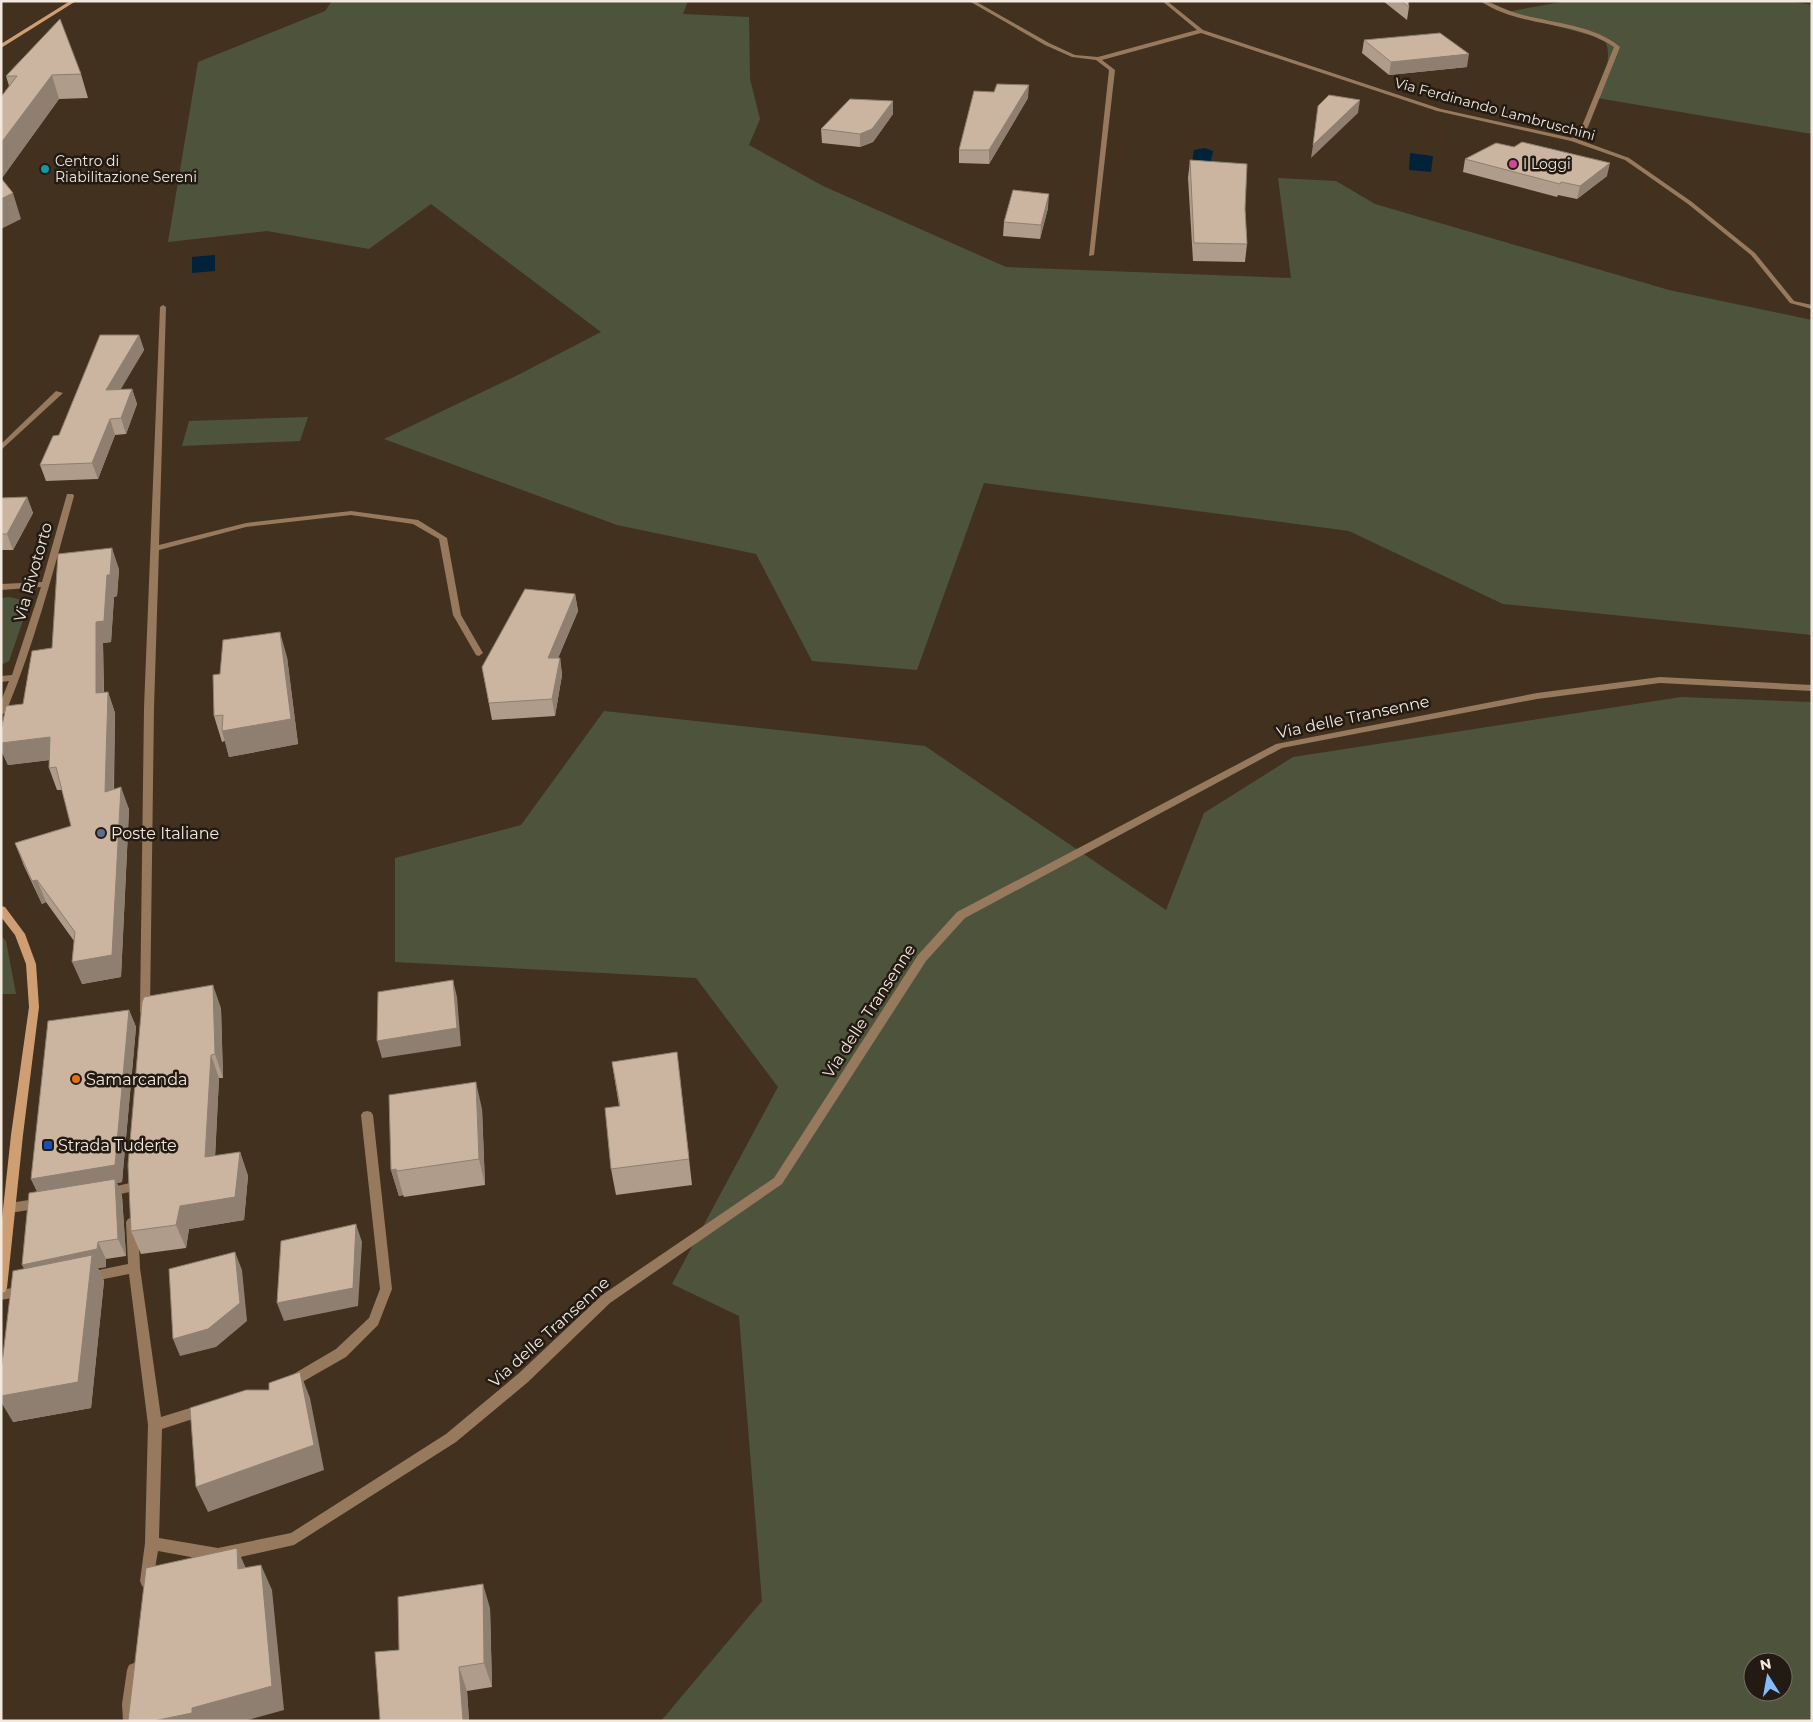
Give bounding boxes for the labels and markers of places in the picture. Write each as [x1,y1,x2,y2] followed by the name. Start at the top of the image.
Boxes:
[55,152,197,186] place label: Centro di Riabilitazione Sereni
[1523,155,1571,173] place label: I Loggi
[1507,158,1519,170] marker: I Loggi
[39,163,51,175] marker: Centro di Riabilitazione Sereni
[111,824,219,843] place label: Poste Italiane
[95,827,107,839] marker: Poste Italiane
[86,1070,187,1089] place label: Samarcanda
[70,1073,82,1085] marker: Samarcanda
[58,1136,177,1155] place label: Strada Tuderte
[42,1139,54,1151] marker: Strada Tuderte

